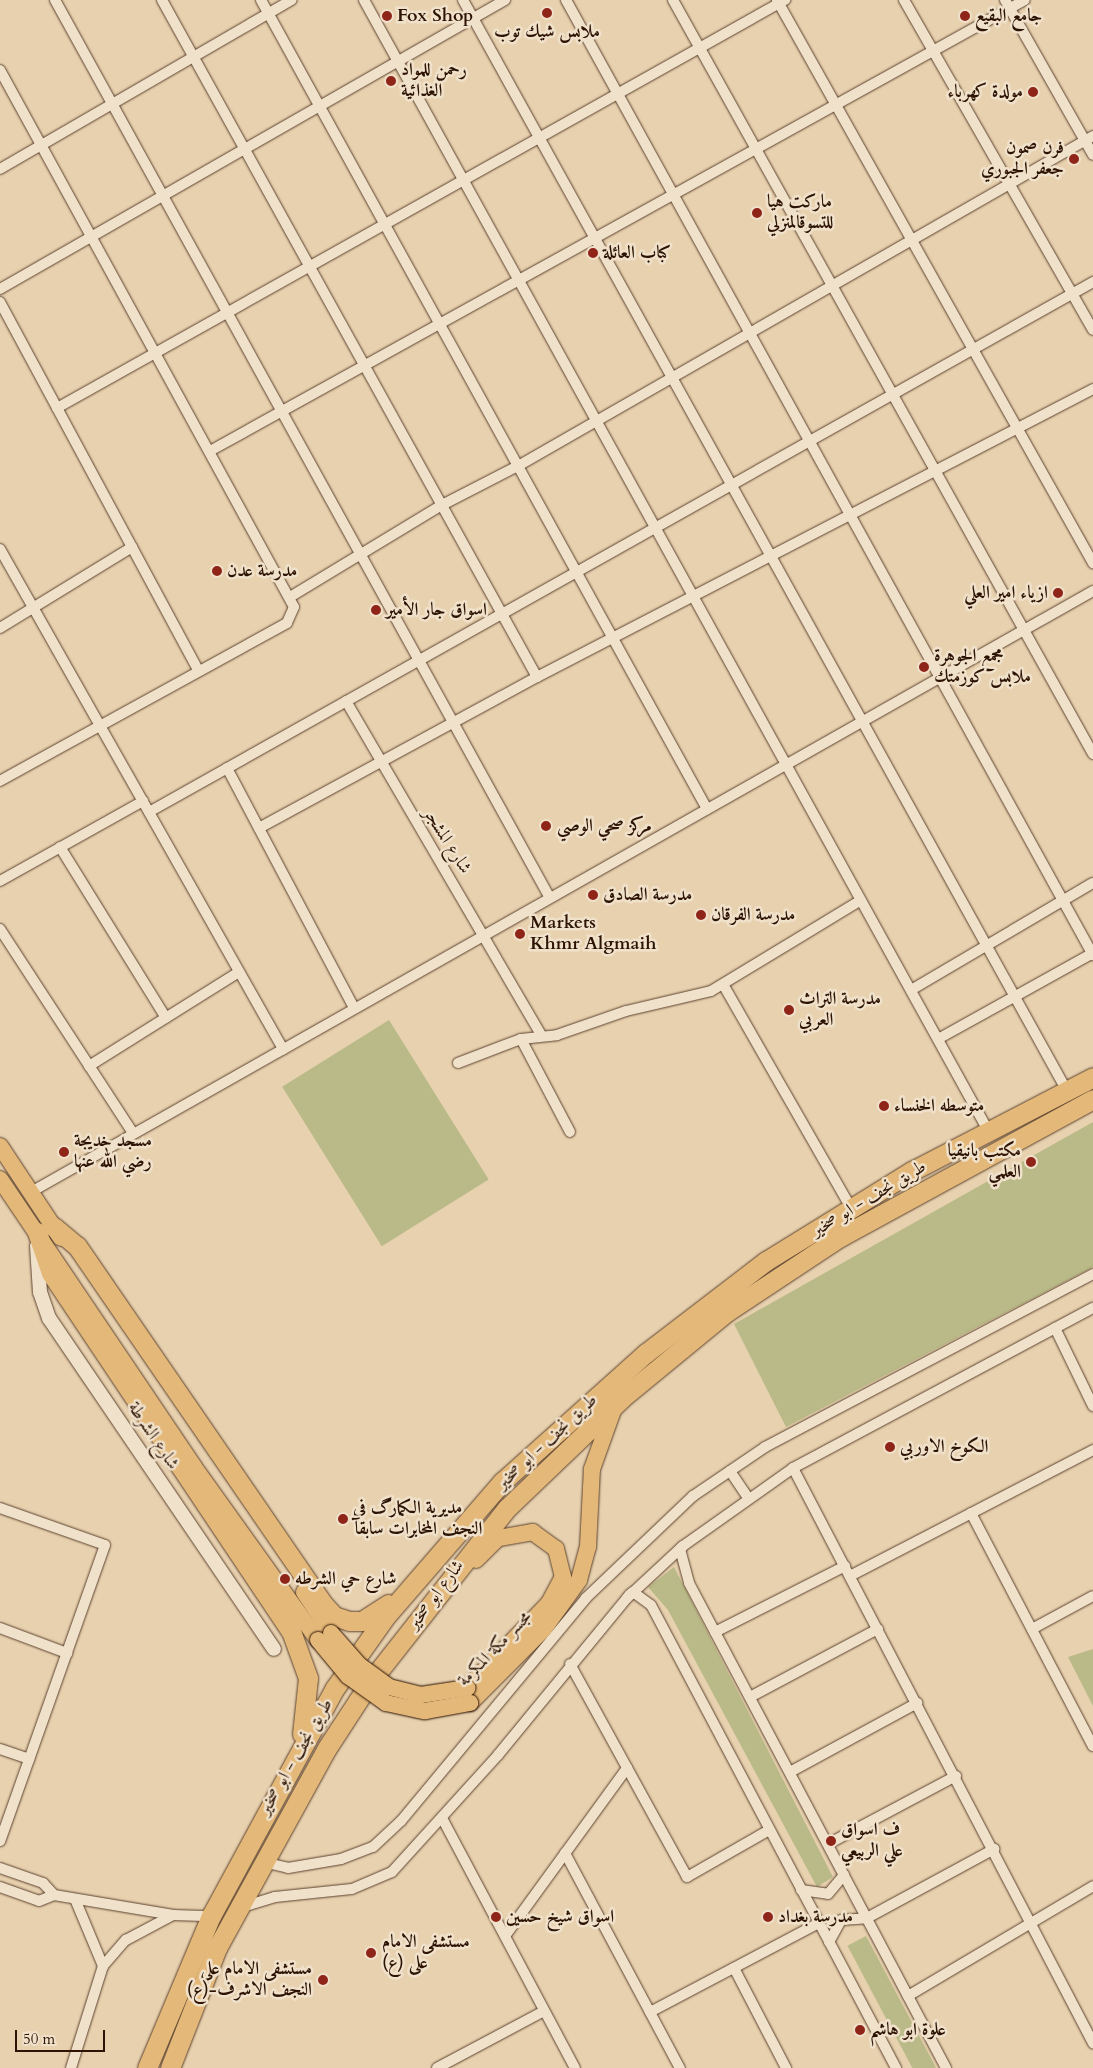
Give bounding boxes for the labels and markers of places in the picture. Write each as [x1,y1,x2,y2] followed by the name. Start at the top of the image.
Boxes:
[397,5,473,27] place label: Fox Shop
[975,5,1042,27] place label: جامع البقيع
[541,7,553,19] marker: ملابس شيك توب
[381,10,393,22] marker: Fox Shop
[959,10,971,22] marker: جامع البقيع
[494,21,600,43] place label: ملابس شيك توب
[401,60,467,102] place label: رحمن للمواد الغذائية
[385,75,397,87] marker: رحمن للمواد الغذائية
[947,81,1023,103] place label: مولدة كهرباء
[1027,86,1039,98] marker: مولدة كهرباء
[981,138,1064,180] place label: فرن صمون جعفر الجبوري
[1068,153,1080,165] marker: فرن صمون جعفر الجبوري
[767,192,833,234] place label: ماركت هيا للتسوقالمنزلي
[751,207,763,219] marker: ماركت هيا للتسوقالمنزلي
[603,242,671,264] place label: كباب العائلة
[587,247,599,259] marker: كباب العائلة
[227,560,297,582] place label: مدرسة عدن
[211,565,223,577] marker: مدرسة عدن
[964,582,1048,604] place label: ازياء امير العلي
[1052,587,1064,599] marker: ازياء امير العلي
[386,599,487,621] place label: اسواق جار الأمير
[370,604,382,616] marker: اسواق جار الأمير
[934,646,1031,689] place label: مجمع الجوهرة ملابس كوزمتك
[918,661,930,673] marker: مجمع الجوهرة ملابس كوزمتك
[557,815,652,837] place label: مركز صحي الوصي
[539,819,553,833] marker: مركز صحي الوصي
[603,884,692,906] place label: مدرسة الصادق
[587,889,599,901] marker: مدرسة الصادق
[711,904,795,926] place label: مدرسة الفرقان
[695,909,707,921] marker: مدرسة الفرقان
[530,913,656,956] place label: Markets Khmr Algmaih
[514,928,526,940] marker: Markets Khmr Algmaih
[799,989,881,1032] place label: مدرسة التراث العربي
[783,1004,795,1016] marker: مدرسة التراث العربي
[894,1095,984,1117] place label: متوسطه الخنساء
[878,1100,890,1112] marker: متوسطه الخنساء
[74,1131,152,1174] place label: مسجد خديجة رضي الله عنها
[947,1141,1021,1184] place label: مكتب بانيقيا العلمي
[58,1146,70,1158] marker: مسجد خديجة رضي الله عنها
[1025,1156,1037,1168] marker: مكتب بانيقيا العلمي
[900,1436,988,1458] place label: الكوخ الاوربي
[884,1441,896,1453] marker: الكوخ الاوربي
[353,1498,482,1540] place label: مديرية الكمارگ في النجف المخابرات سابقآ
[337,1513,349,1525] marker: مديرية الكمارگ في النجف المخابرات سابقآ
[295,1568,396,1590] place label: شارع حي الشرطه
[279,1573,291,1585] marker: شارع حي الشرطه
[841,1820,903,1862] place label: ف اسواق علي الربيعي
[825,1835,837,1847] marker: ف اسواق علي الربيعي
[506,1906,614,1928] place label: اسواق شيخ حسين
[778,1906,853,1928] place label: مدرسة بغداد
[490,1911,502,1923] marker: اسواق شيخ حسين
[762,1911,774,1923] marker: مدرسة بغداد
[382,1932,470,1975] place label: مستشفی الامام علی (ع)
[364,1946,378,1960] marker: مستشفی الامام علی (ع)
[187,1959,312,2002] place label: مستشفى الامام علي (ع)-النجف الاشرف
[316,1973,330,1987] marker: مستشفى الامام علي (ع)-النجف الاشرف
[870,2019,946,2041] place label: علوة ابو هاشم
[854,2024,866,2036] marker: علوة ابو هاشم

